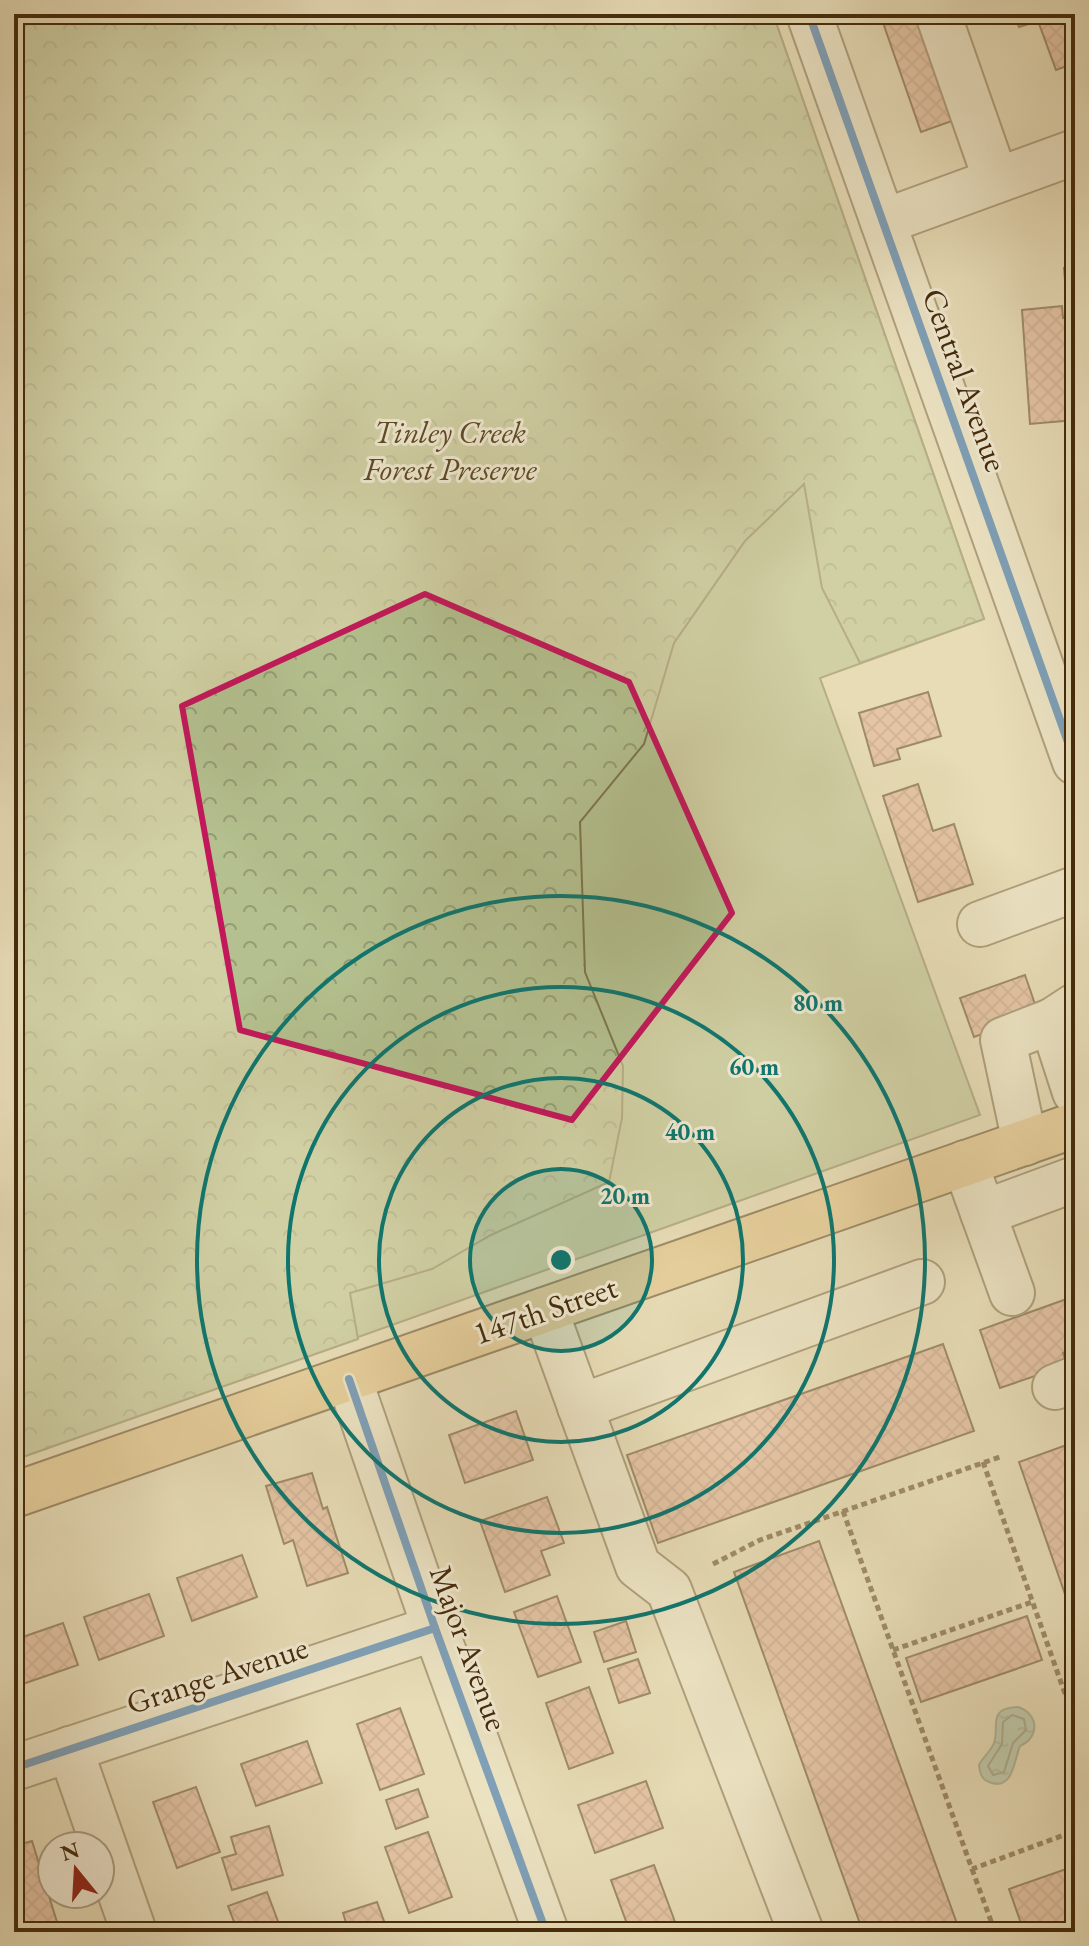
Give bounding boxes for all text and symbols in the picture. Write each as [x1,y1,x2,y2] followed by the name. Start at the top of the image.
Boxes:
[913,283,1017,477] street label: Central Avenue
[362,411,538,490] park label: Tinley Creek Forest Preserve
[793,987,843,1018] text: 80 m
[729,1051,779,1082] text: 60 m
[665,1116,715,1147] text: 40 m
[600,1180,650,1211] text: 20 m
[547,1246,575,1274] centre of rings
[468,1266,622,1354] street label: 147th Street
[420,1560,518,1736] street label: Major Avenue
[121,1626,313,1724] street label: Grange Avenue
[36,1830,116,1910] north arrow
[57,1835,83,1868] text: N

